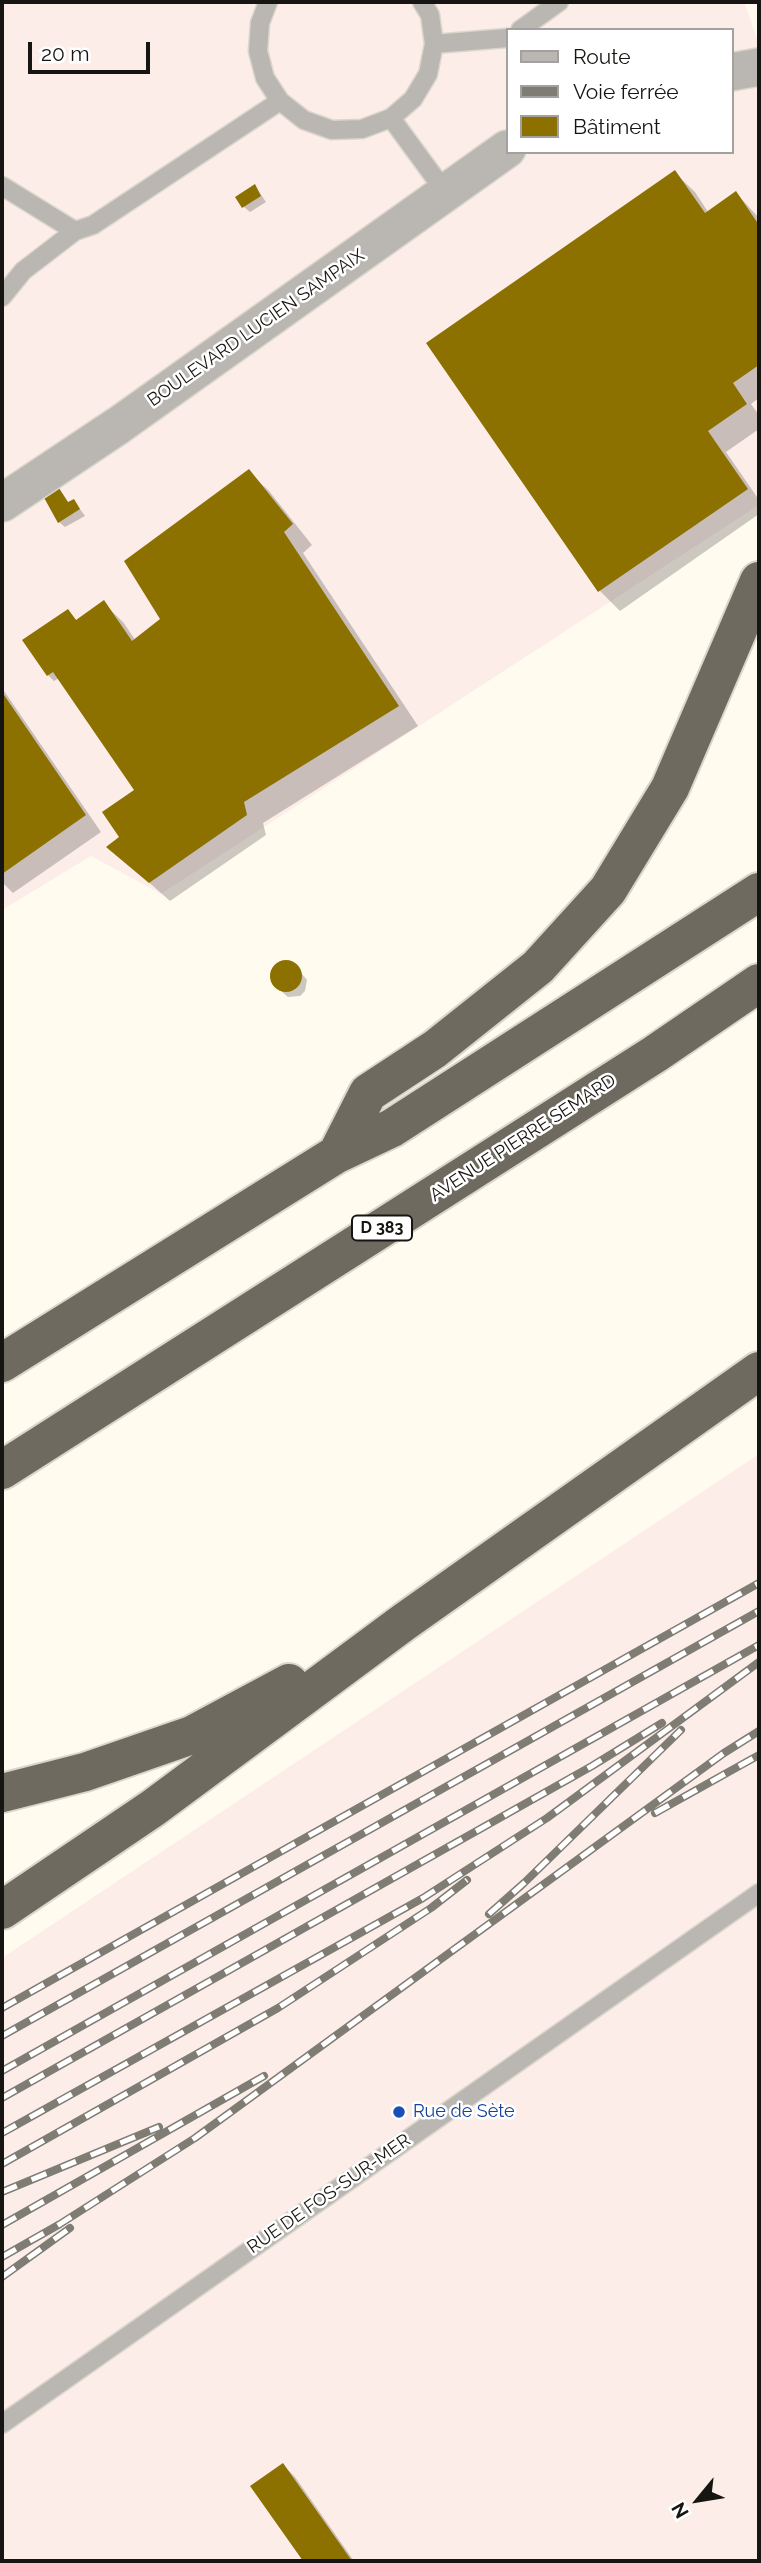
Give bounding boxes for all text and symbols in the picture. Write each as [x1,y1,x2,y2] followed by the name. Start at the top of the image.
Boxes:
[32,28,154,72] scale bar
[505,28,733,154] legend
[41,41,89,66] text: 20 m
[573,44,631,69] text: Route
[573,79,679,104] text: Voie ferrée
[573,114,661,139] text: Bâtiment
[143,245,369,411] street label: BOULEVARD LUCIEN SAMPAIX
[426,1070,620,1206] street label: AVENUE PIERRE SEMARD
[352,1216,412,1240] road number: D 383
[413,2101,515,2123] place label: Rue de Sète
[391,2104,407,2120] marker: Rue de Sète
[243,2129,415,2259] street label: RUE DE FOS-SUR-MER
[663,2465,733,2535] north arrow
[667,2499,693,2522] text: N

